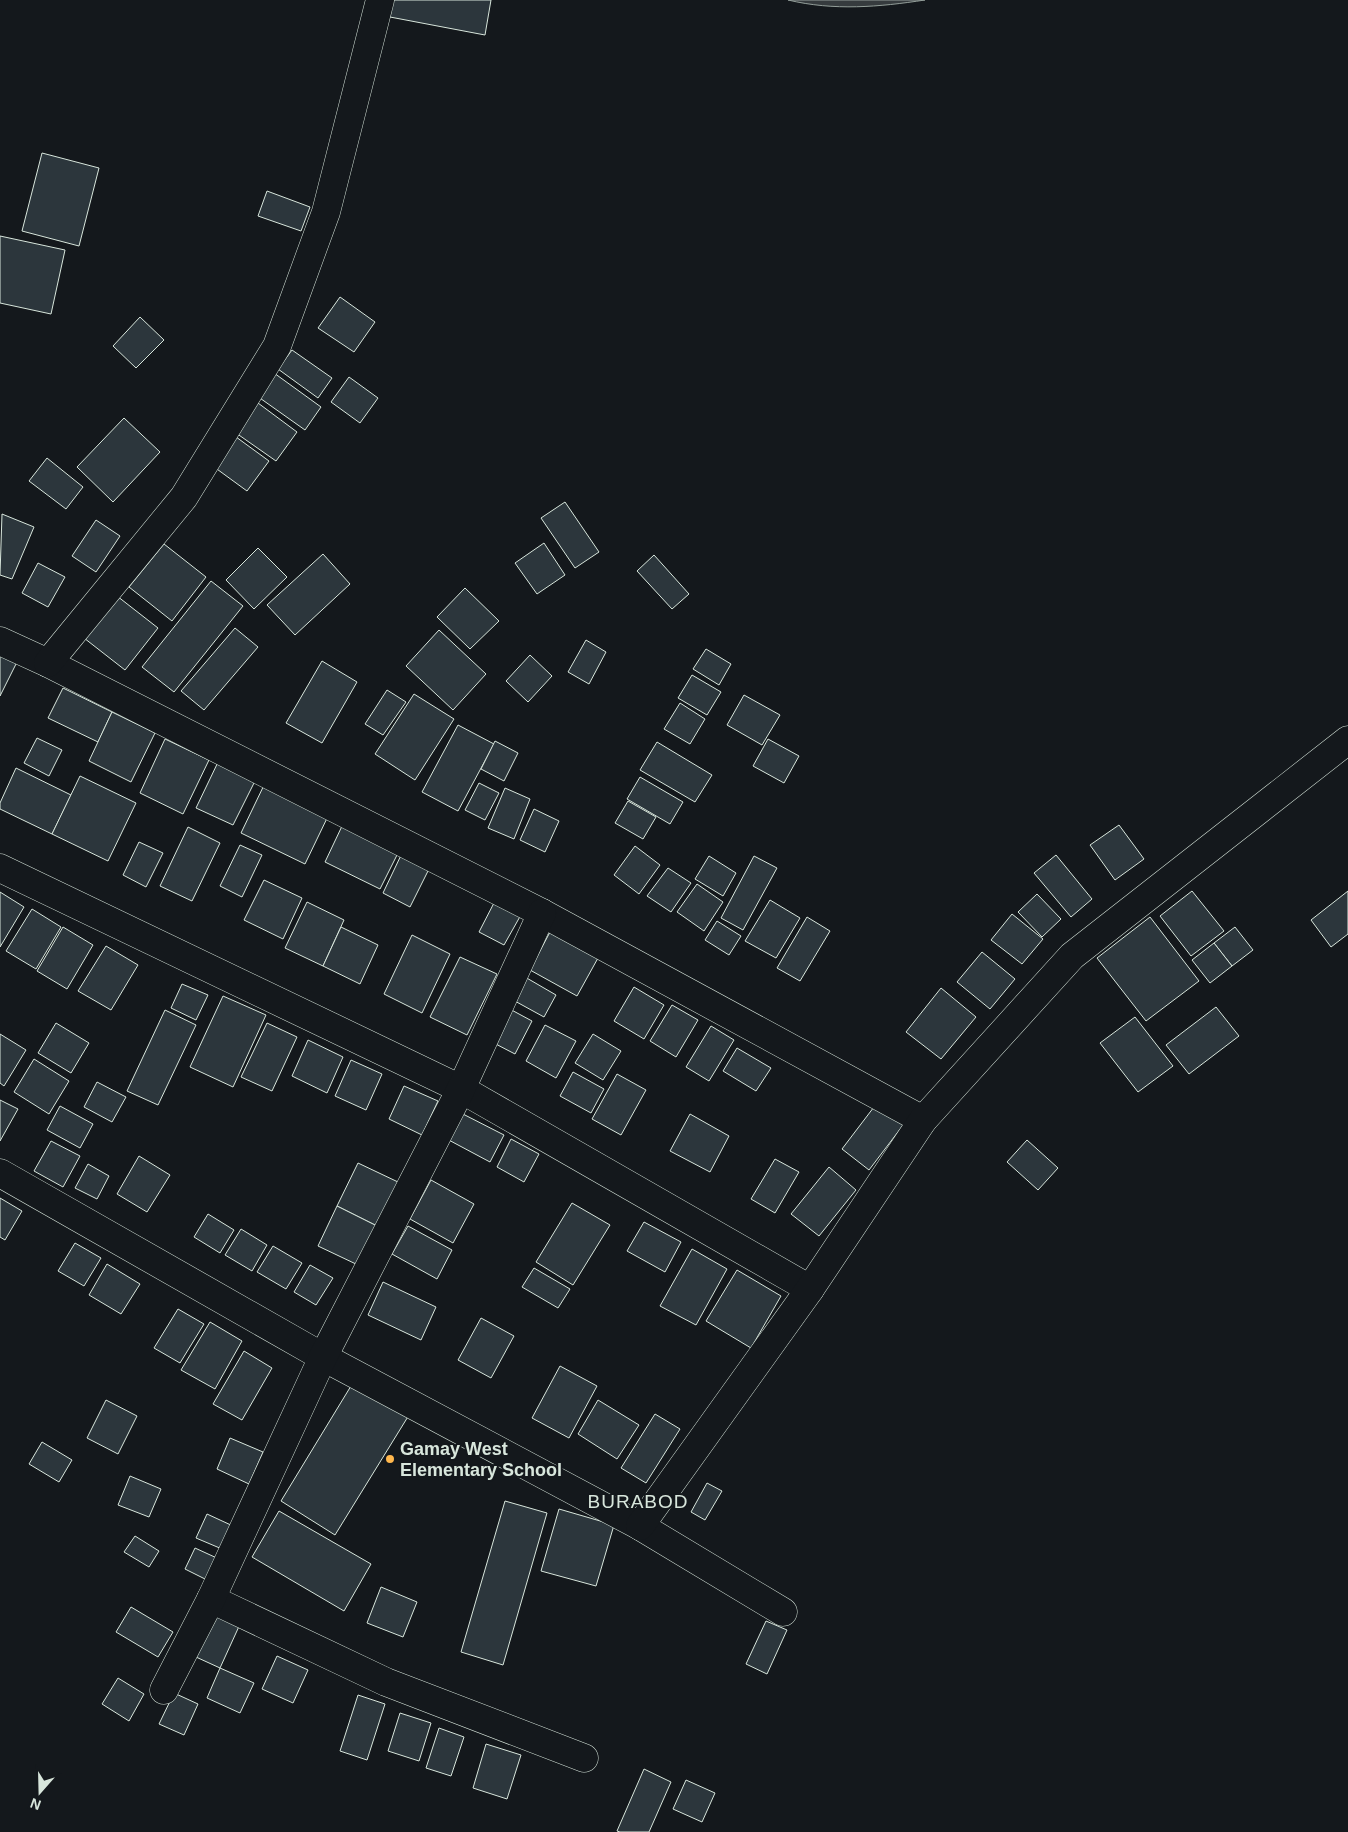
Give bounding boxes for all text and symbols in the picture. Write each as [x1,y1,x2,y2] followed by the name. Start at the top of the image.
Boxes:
[400,1439,562,1480] place label: Gamay West Elementary School
[384,1453,396,1465] marker: Gamay West Elementary School
[588,1491,688,1512] district label: BURABOD
[15,1767,65,1817] north arrow
[28,1795,43,1813] text: N

